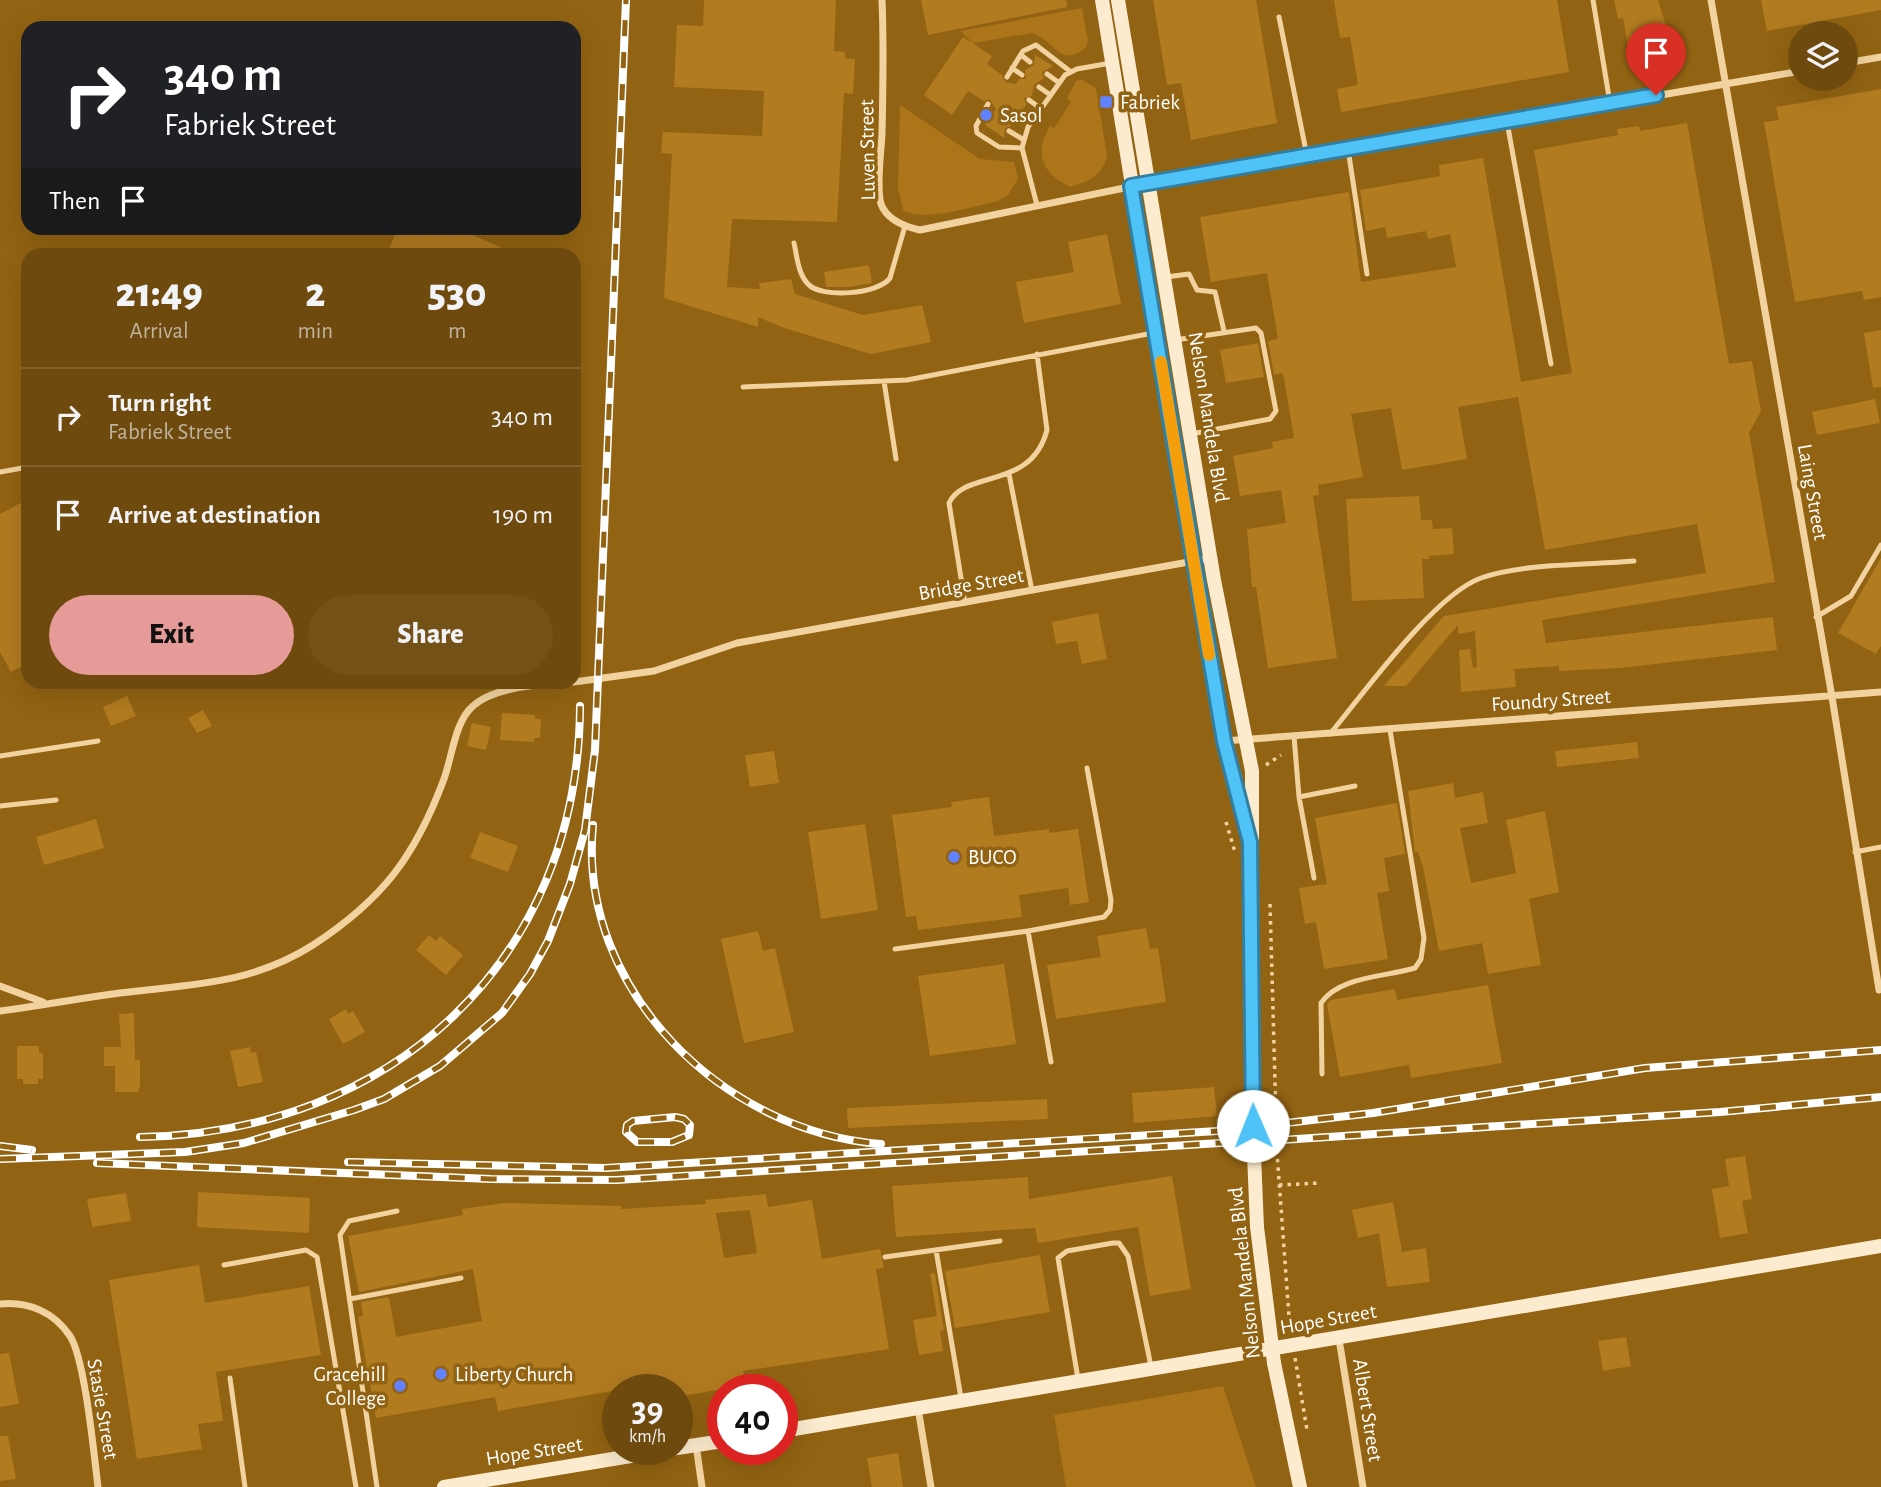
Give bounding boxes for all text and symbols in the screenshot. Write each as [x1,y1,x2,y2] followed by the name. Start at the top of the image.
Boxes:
[1788,21,1858,91] map controls
[1788,21,1858,91] button: layers
[1626,23,1686,95] pin
[1637,34,1675,72] icon: arrive
[49,49,140,140] icon: right
[164,51,282,100] text: 340 m
[1120,92,1180,113] place label: Fabriek
[1098,94,1114,110] marker: Fabriek
[856,99,879,201] street label: Luven Street
[1000,105,1042,126] place label: Sasol
[978,107,994,123] marker: Sasol
[164,109,336,141] text: Fabriek Street
[114,182,152,220] icon: arrive
[49,188,100,214] text: Then
[116,272,203,314] text: 21:49
[305,272,325,314] text: 2
[428,272,486,314] text: 530
[130,320,189,343] text: Arrival
[297,320,333,343] text: min
[448,320,466,343] text: m
[1185,330,1232,504] street label: Nelson Mandela Blvd
[108,390,211,416] text: Turn right
[49,398,87,436] icon: right
[491,404,553,430] text: 340 m
[108,421,232,444] text: Fabriek Street
[1794,442,1831,542] street label: Laing Street
[49,496,87,534] icon: arrive
[108,502,321,528] text: Arrive at destination
[493,502,553,528] text: 190 m
[917,565,1026,604] street label: Bridge Street
[49,595,294,675] button: Exit
[308,595,553,675] button: Share
[1491,686,1612,715] street label: Foundry Street
[968,847,1017,868] place label: BUCO
[946,849,962,865] marker: BUCO
[1216,1089,1290,1163] position arrow
[1225,1186,1264,1360] street label: Nelson Mandela Blvd
[1278,1301,1378,1338] street label: Hope Street
[83,1357,122,1461] street label: Stasie Street
[1349,1357,1386,1463] street label: Albert Street
[313,1364,386,1409] place label: Gracehill College
[455,1364,573,1385] place label: Liberty Church
[433,1366,449,1382] marker: Liberty Church
[707,1374,798,1465] speed limit sign: 40
[392,1378,408,1394] marker: Gracehill College
[631,1393,663,1428] text: 39
[629,1428,666,1446] text: km/h
[484,1433,584,1469] street label: Hope Street

